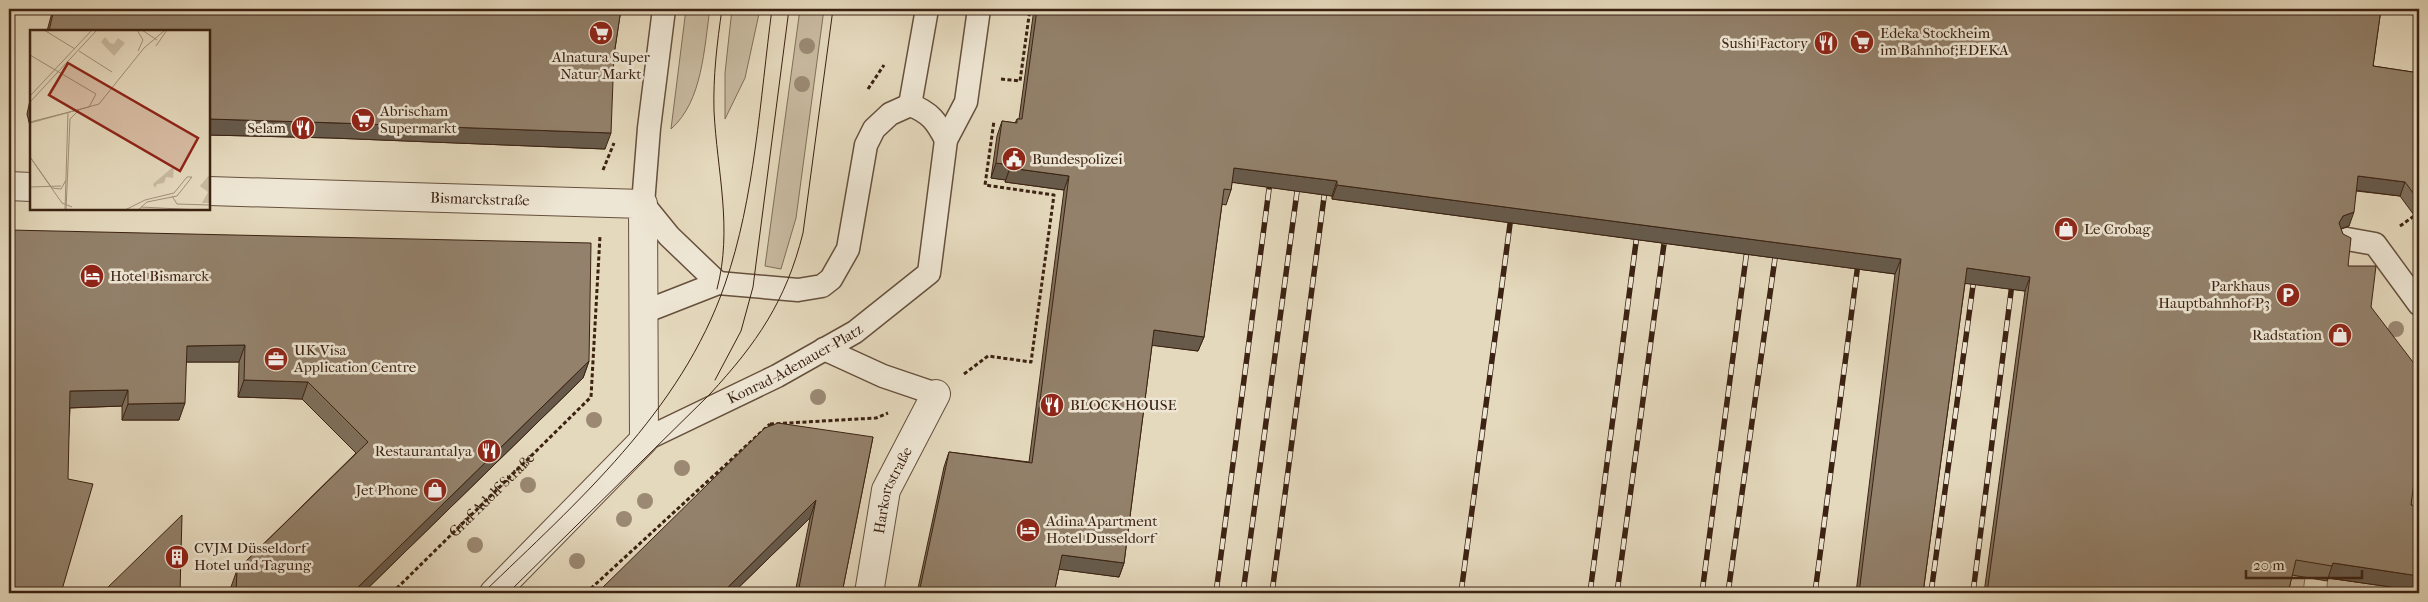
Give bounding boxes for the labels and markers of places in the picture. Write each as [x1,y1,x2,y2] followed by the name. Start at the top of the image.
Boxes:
[588,20,614,46] supermarket icon: Alnatura Super Natur Markt
[1880,24,2009,59] place label: Edeka Stockheim im Bahnhof;EDEKA
[1849,29,1875,55] supermarket icon: Edeka Stockheim im Bahnhof;EDEKA
[1813,30,1839,56] restaurant icon: Sushi Factory
[1722,34,1809,52] place label: Sushi Factory
[551,48,651,83] place label: Alnatura Super Natur Markt
[379,102,457,137] place label: Abrischam Supermarkt
[350,107,376,133] supermarket icon: Abrischam Supermarkt
[290,115,316,141] restaurant icon: Selam
[247,119,287,137] place label: Selam
[1001,146,1027,172] public building icon: Bundespolizei
[1032,150,1123,168] place label: Bundespolizei
[2053,216,2079,242] shop icon: Le Crobag
[2084,220,2151,238] place label: Le Crobag
[79,263,105,289] hotel icon: Hotel Bismarck
[110,267,209,285] place label: Hotel Bismarck
[2158,277,2270,312] place label: Parkhaus Hauptbahnhof P3
[2275,282,2301,308] parking icon: Parkhaus Hauptbahnhof P3
[2327,322,2353,348] shop icon: Radstation
[2252,326,2322,344] place label: Radstation
[293,341,417,376] place label: UK Visa Application Centre
[263,346,289,372] office icon: UK Visa Application Centre
[1039,392,1065,418] restaurant icon: BLOCK HOUSE
[1070,396,1177,414] place label: BLOCK HOUSE
[476,438,502,464] restaurant icon: Restaurantalya
[375,442,473,460] place label: Restaurantalya
[422,477,448,503] shop icon: Jet Phone
[355,481,419,499] place label: Jet Phone
[1045,512,1158,547] place label: Adina Apartment Hotel Dusseldorf
[1015,517,1041,543] hotel icon: Adina Apartment Hotel Dusseldorf
[194,539,312,574] place label: CVJM Düsseldorf Hotel und Tagung
[164,544,190,570] building icon: CVJM Düsseldorf Hotel und Tagung

